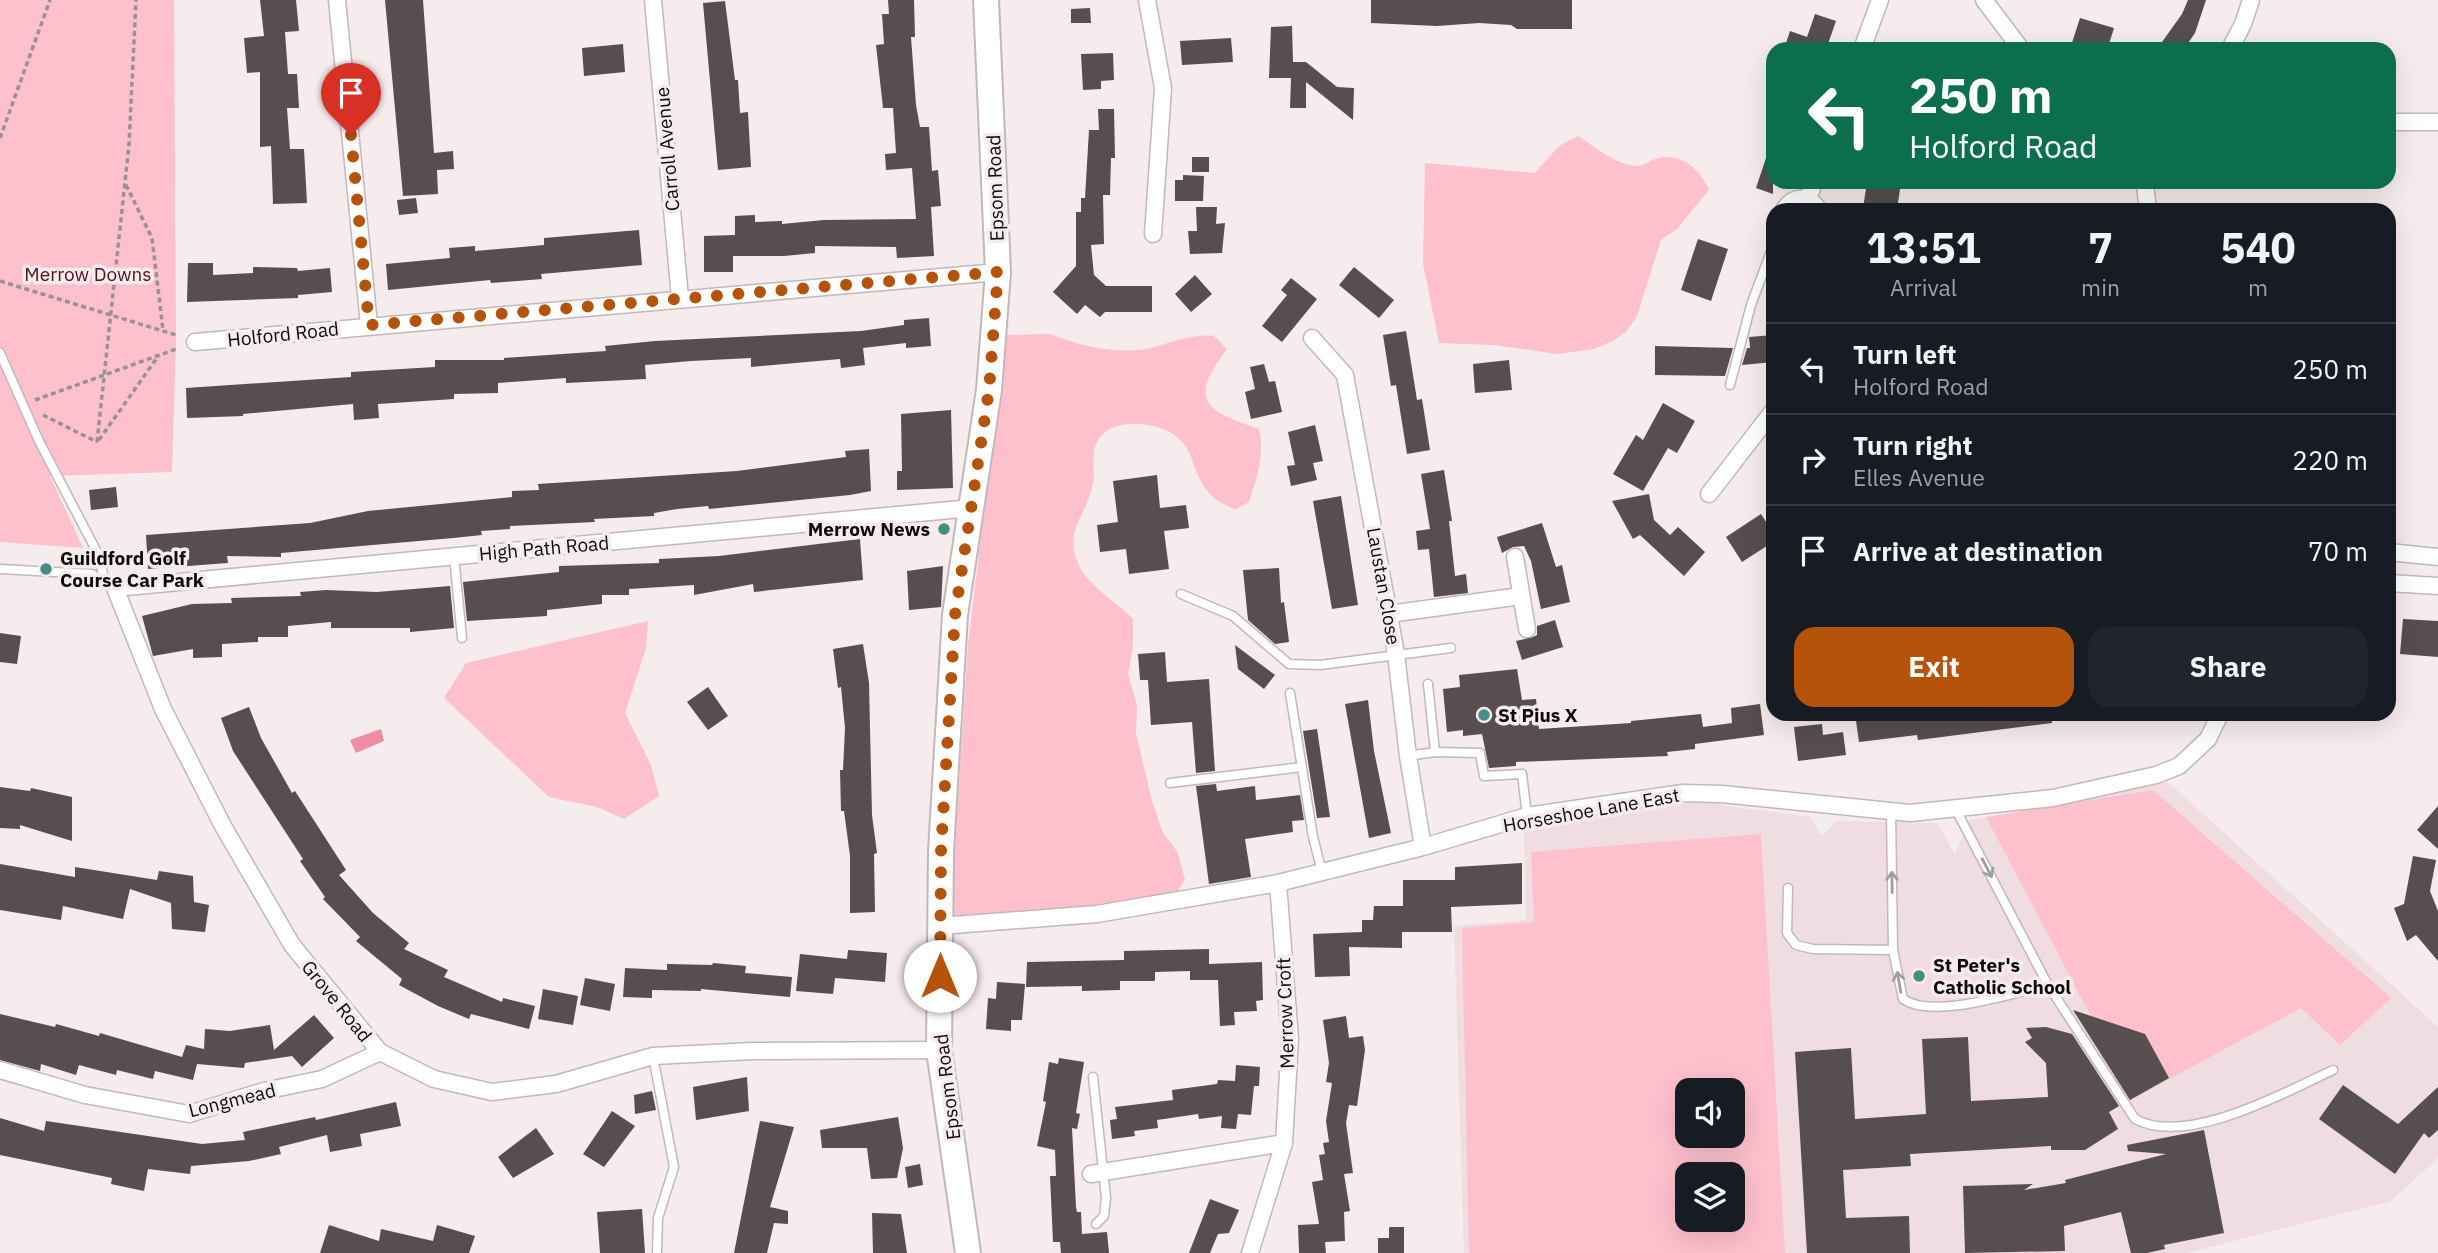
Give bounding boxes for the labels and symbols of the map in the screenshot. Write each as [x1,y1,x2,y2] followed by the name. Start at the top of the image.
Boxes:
[321,63,381,135] pin
[650,86,684,212] street label: Carroll Avenue
[981,134,1009,242] street label: Epsom Road
[24,262,152,286] park label: Merrow Downs
[226,316,340,352] street label: Holford Road
[808,517,930,541] place label: Merrow News
[936,521,952,537] marker: Merrow News
[1362,525,1406,647] street label: Laustan Close
[478,530,610,566] street label: High Path Road
[60,546,204,592] place label: Guildford Golf Course Car Park
[38,561,54,577] marker: Guildford Golf Course Car Park
[1498,703,1578,727] place label: St Pius X
[1476,707,1492,723] marker: St Pius X
[1501,783,1681,837] street label: Horseshoe Lane East
[1980,858,1994,878] one-way arrow
[1886,871,1899,894] one-way arrow
[903,939,977,1013] position arrow
[1933,953,2071,999] place label: St Peter's Catholic School
[297,955,377,1047] street label: Grove Road
[1271,957,1299,1069] street label: Merrow Croft
[1911,968,1927,984] marker: St Peter's Catholic School
[1892,971,1905,994] one-way arrow
[929,1033,965,1141] street label: Epsom Road
[186,1078,278,1122] street label: Longmead

